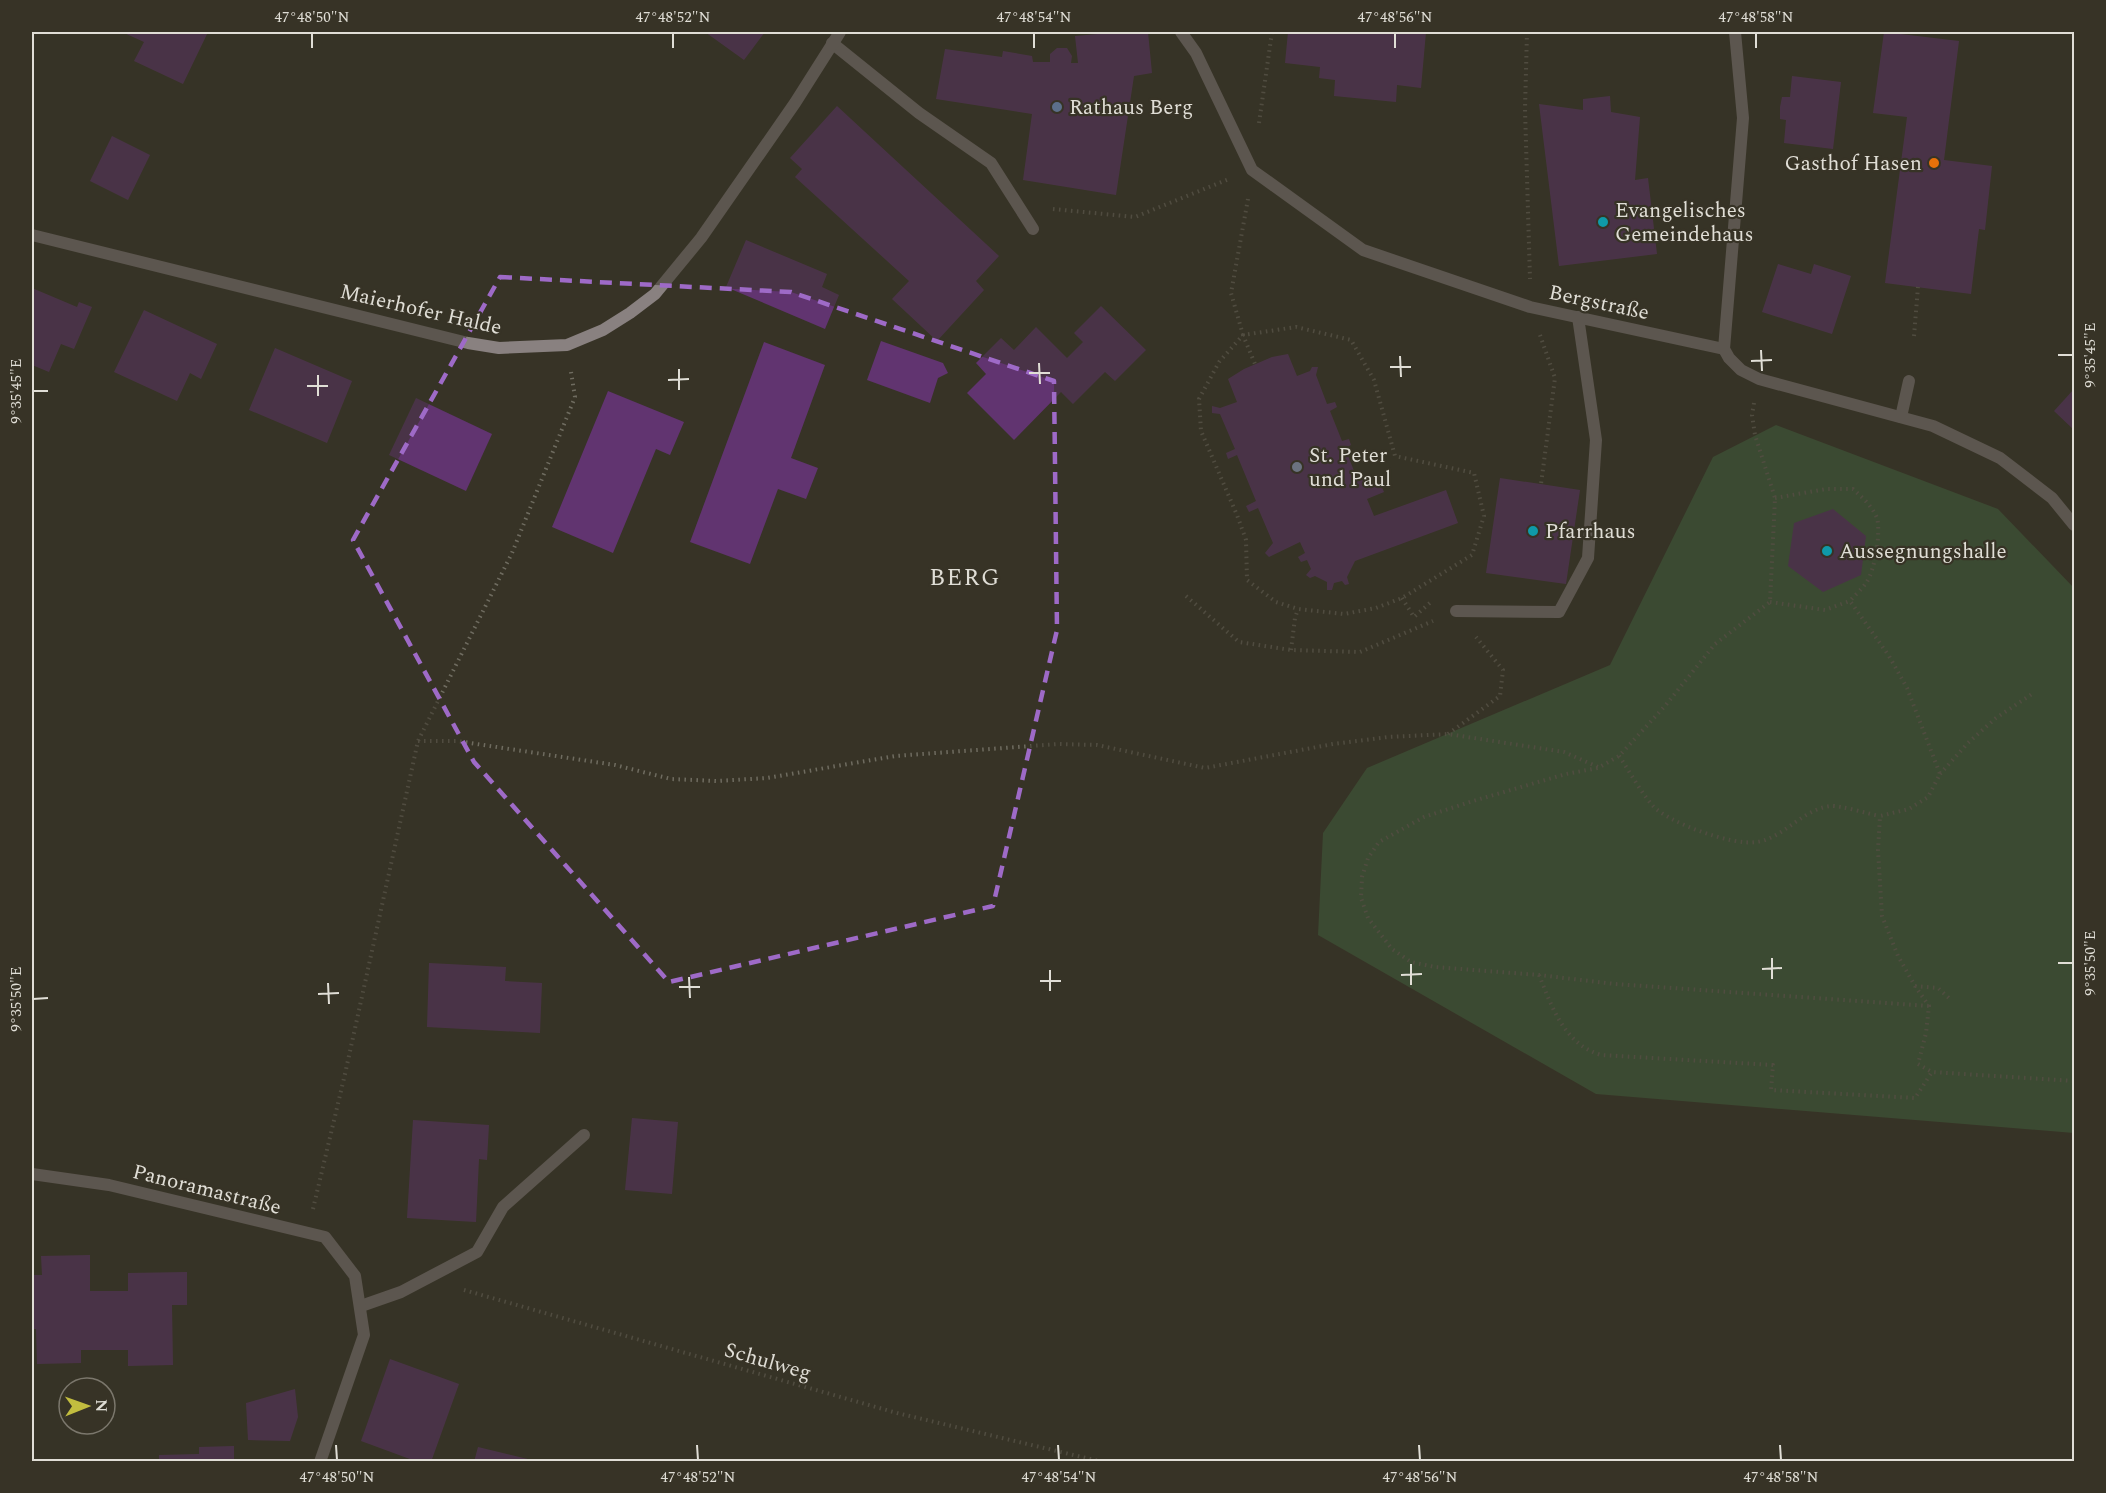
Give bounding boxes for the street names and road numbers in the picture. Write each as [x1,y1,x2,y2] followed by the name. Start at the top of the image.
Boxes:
[337,276,505,344] street label: Maierhofer Halde
[1546,277,1652,329] street label: Bergstraße
[129,1156,284,1224] street label: Panoramastraße
[720,1334,815,1390] street label: Schulweg

